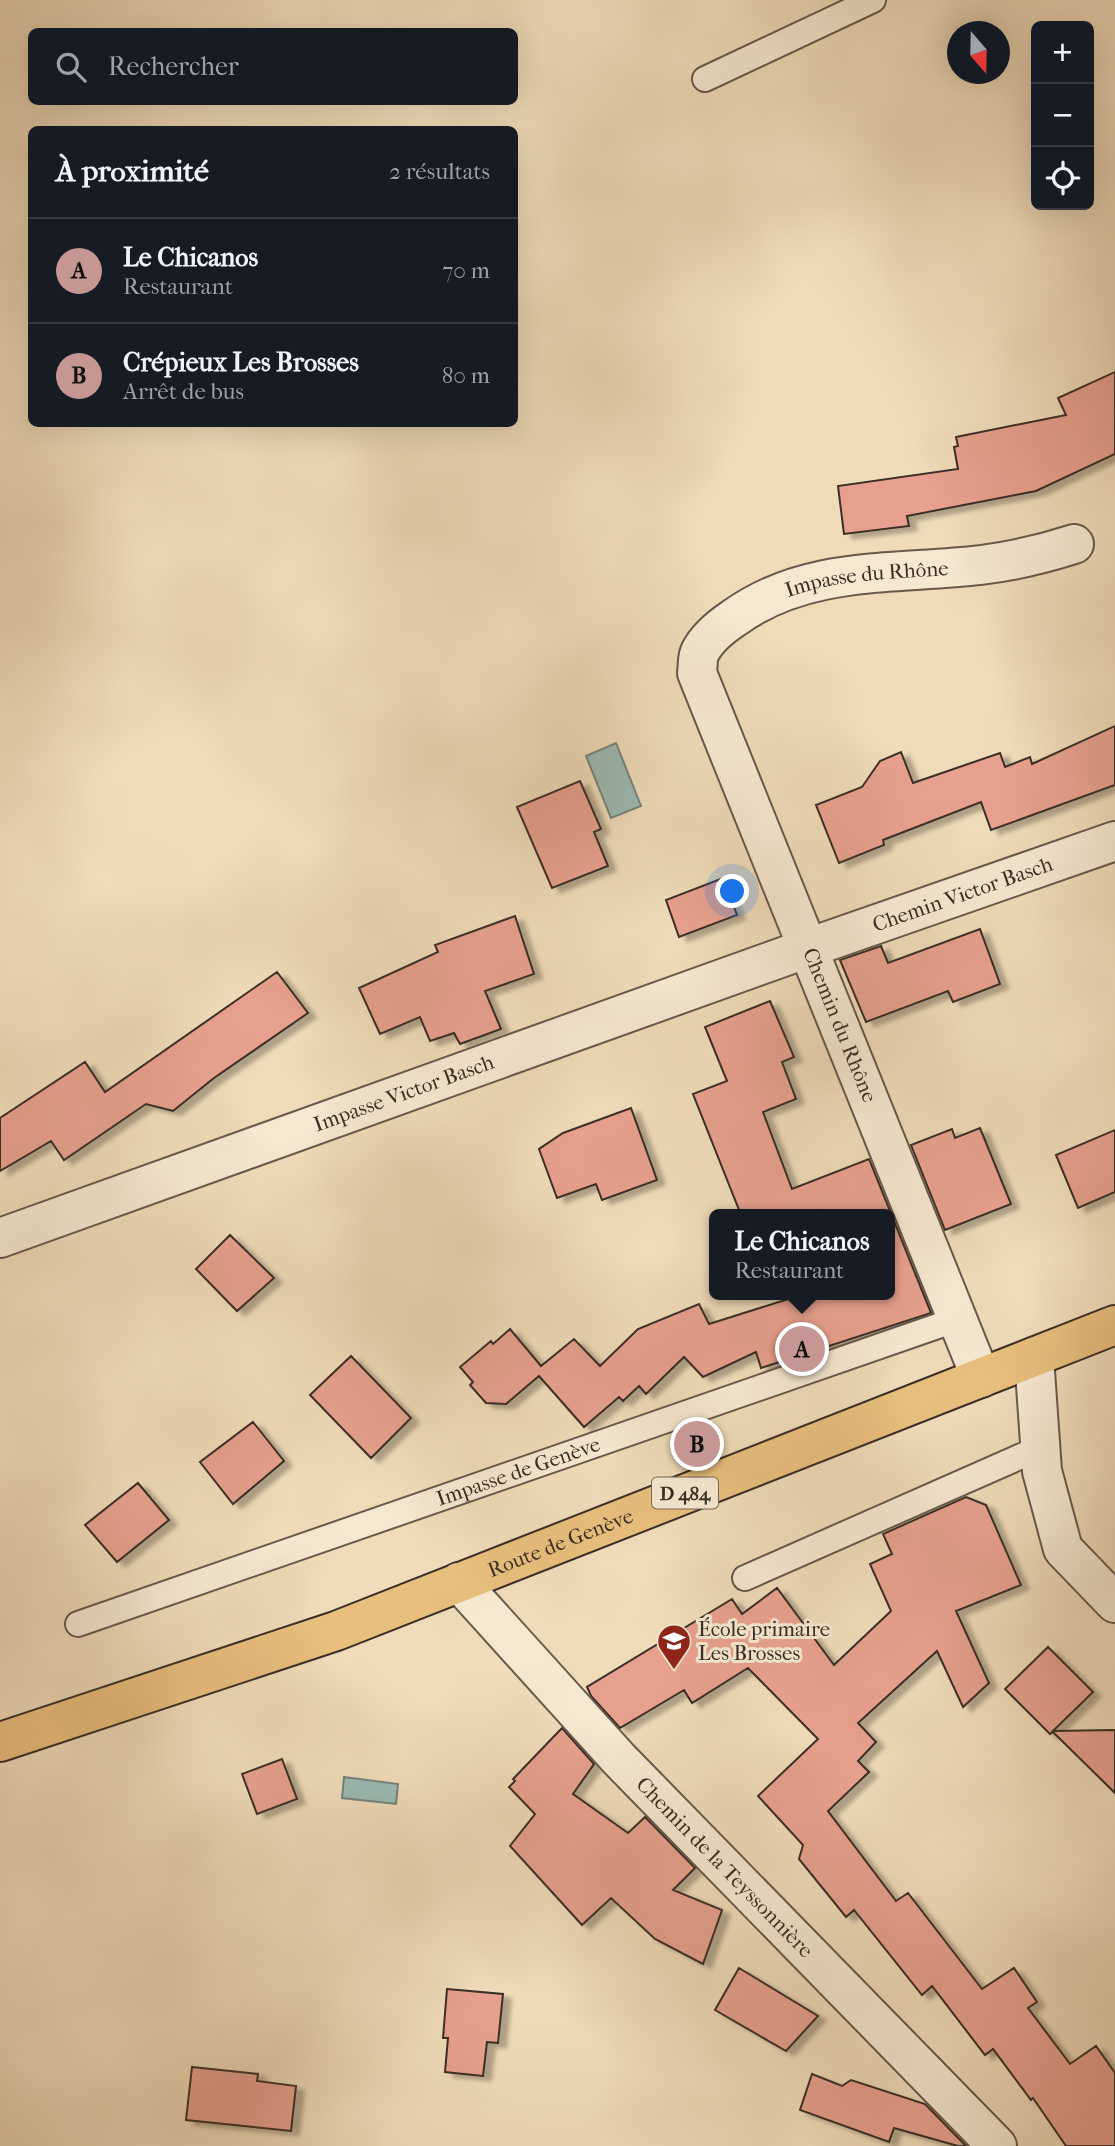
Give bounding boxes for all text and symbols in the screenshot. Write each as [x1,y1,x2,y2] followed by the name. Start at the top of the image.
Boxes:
[947,21,1010,84] north arrow
[1031,21,1094,210] map controls
[1031,21,1094,84] button: +
[28,28,518,105] search box
[52,48,90,86] icon: search
[108,51,239,82] text: Rechercher
[1031,84,1094,147] button: −
[1031,147,1094,210] button: locate
[56,154,209,189] text: À proximité
[389,158,490,185] text: 2 résultats
[123,242,258,273] text: Le Chicanos
[72,257,86,284] text: A
[442,257,490,284] text: 70 m
[123,273,233,300] text: Restaurant
[123,347,359,378] text: Crépieux Les Brosses
[72,362,86,389] text: B
[442,362,490,389] text: 80 m
[123,378,244,405] text: Arrêt de bus
[782,556,949,602] street label: Impasse du Rhône
[869,852,1056,937] street label: Chemin Victor Basch
[715,874,749,908] your location
[798,944,882,1106] street label: Chemin du Rhône
[310,1050,497,1136] street label: Impasse Victor Basch
[709,1209,895,1300] popup
[734,1226,870,1257] text: Le Chicanos
[734,1257,844,1284] text: Restaurant
[779,1323,825,1375] pin: A
[674,1418,720,1470] pin: B
[433,1432,603,1511] street label: Impasse de Genève
[652,1478,718,1508] road number: D 484
[484,1504,637,1582] street label: Route de Genève
[698,1617,830,1665] place label: École primaire Les Brosses
[655,1622,693,1671] school or university icon: École primaire Les Brosses
[631,1772,818,1963] street label: Chemin de la Teyssonnière

